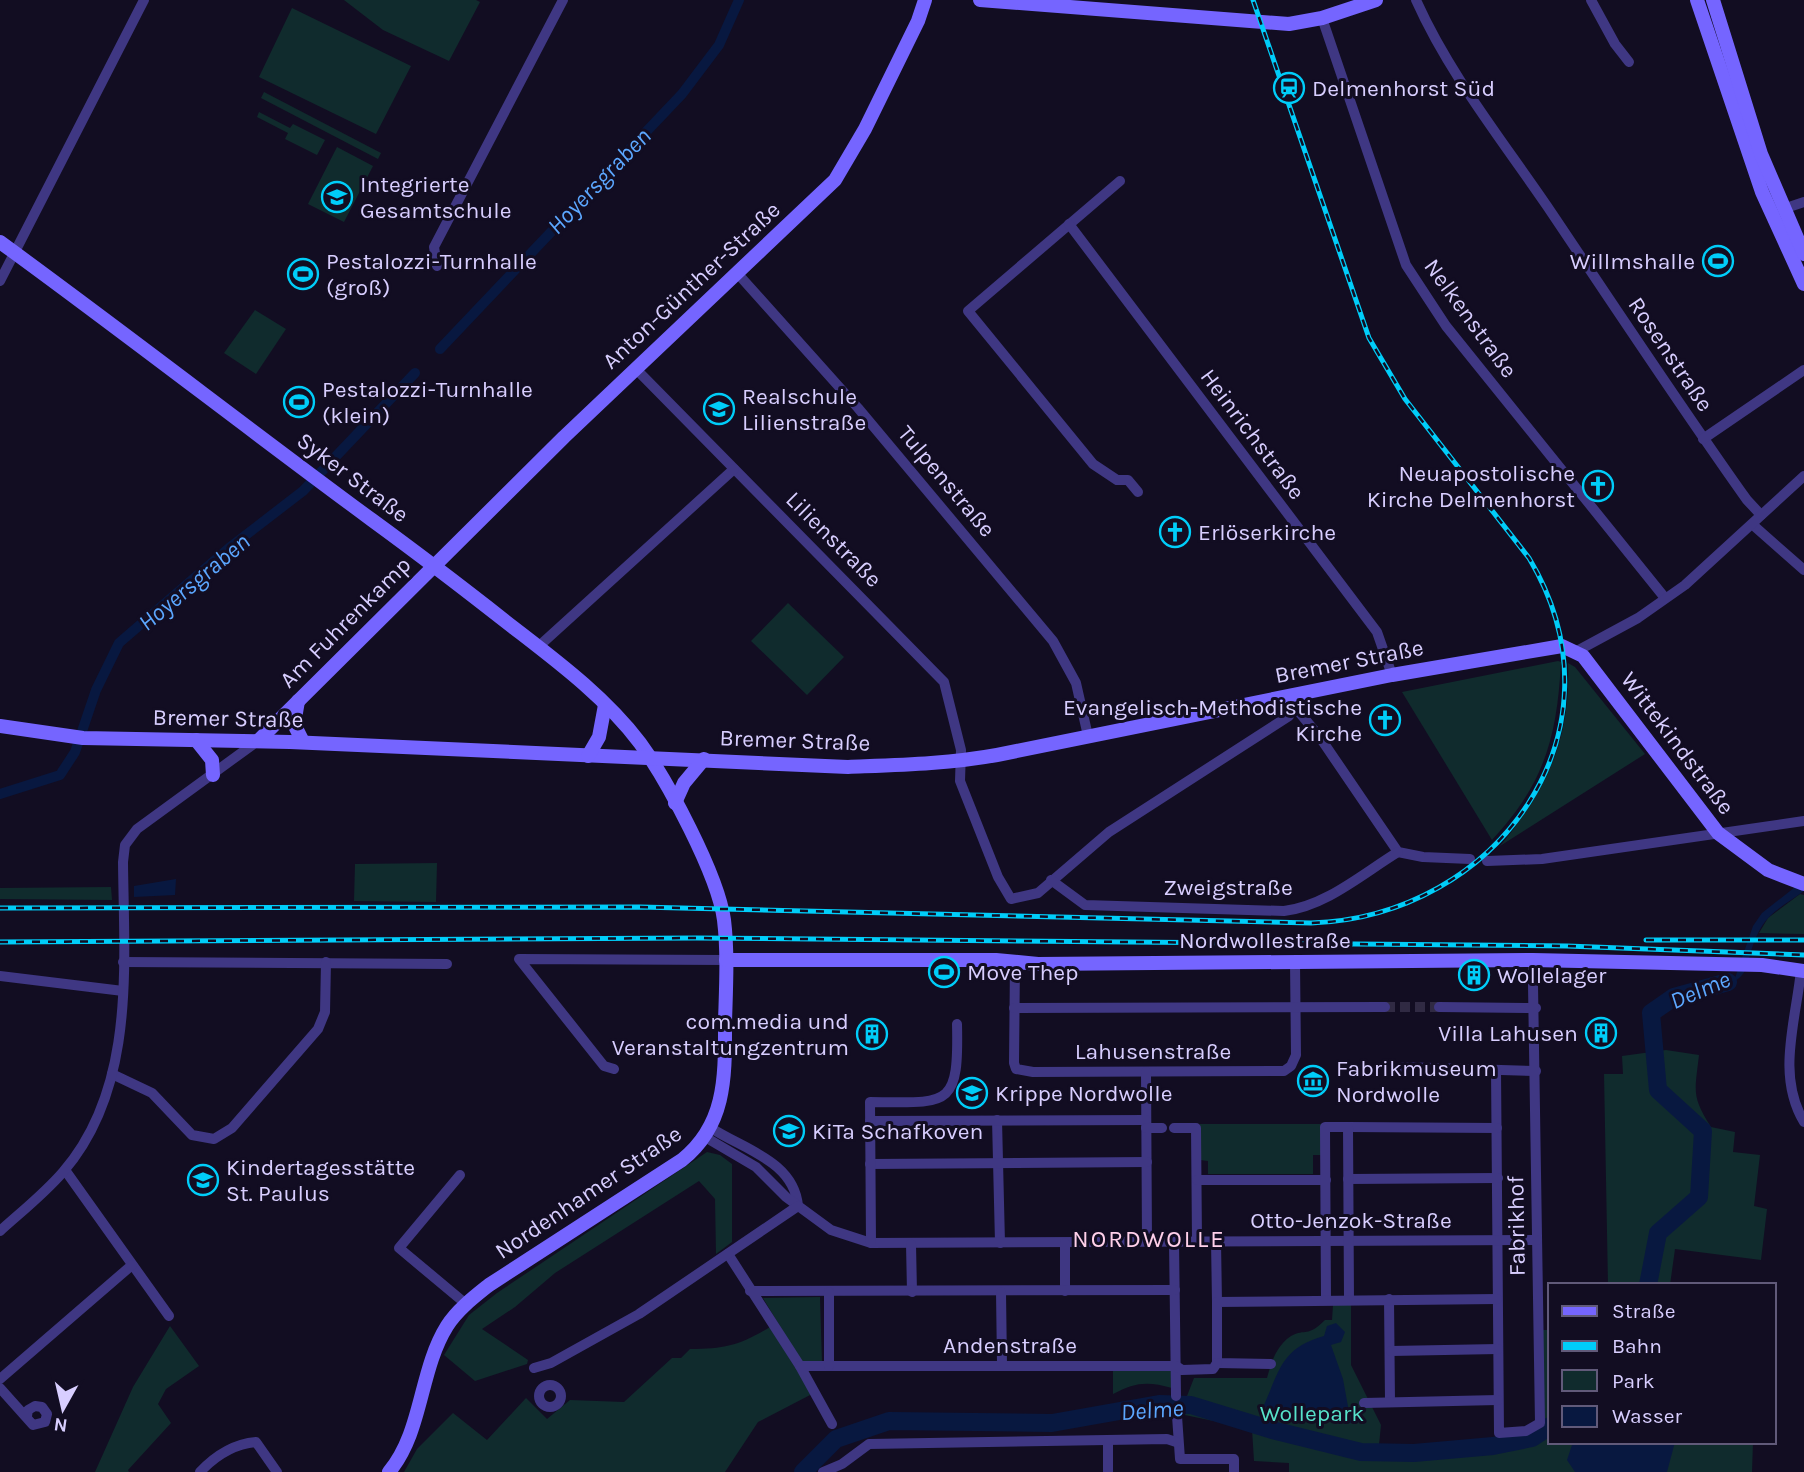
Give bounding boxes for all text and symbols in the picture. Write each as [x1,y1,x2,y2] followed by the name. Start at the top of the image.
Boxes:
[1272,71,1306,105] station icon: Delmenhorst Süd
[1312,75,1495,102] place label: Delmenhorst Süd
[541,122,657,240] water label: Hoyersgraben
[360,171,512,224] place label: Integrierte Gesamtschule
[320,180,354,214] school or university icon: Integrierte Gesamtschule
[597,196,786,375] street label: Anton-Günther-Straße
[1701,244,1735,278] sports icon: Willmshalle
[326,248,537,301] place label: Pestalozzi-Turnhalle (groß)
[1570,248,1695,275] place label: Willmshalle
[1418,254,1523,383] street label: Nelkenstraße
[286,257,320,291] sports icon: Pestalozzi-Turnhalle (groß)
[1622,292,1719,417] street label: Rosenstraße
[1195,364,1310,505] street label: Heinrichstraße
[322,376,533,429] place label: Pestalozzi-Turnhalle (klein)
[742,383,866,436] place label: Realschule Lilienstraße
[282,385,316,419] sports icon: Pestalozzi-Turnhalle (klein)
[702,392,736,426] school or university icon: Realschule Lilienstraße
[892,420,1001,542] street label: Tulpenstraße
[292,427,414,528] street label: Syker Straße
[1367,460,1575,513] place label: Neuapostolische Kirche Delmenhorst
[1581,469,1615,503] church icon: Neuapostolische Kirche Delmenhorst
[780,486,887,593] street label: Lilienstraße
[1158,515,1192,549] church icon: Erlöserkirche
[1198,519,1336,546] place label: Erlöserkirche
[133,527,255,637] water label: Hoyersgraben
[274,551,416,693] street label: Am Fuhrenkamp
[1272,634,1426,689] street label: Bremer Straße
[1615,667,1740,820] street label: Wittekindstraße
[1063,694,1362,747] place label: Evangelisch-Methodistische Kirche
[1368,703,1402,737] church icon: Evangelisch-Methodistische Kirche
[152,704,304,733] street label: Bremer Straße
[719,724,871,757] street label: Bremer Straße
[1163,874,1293,901] street label: Zweigstraße
[1179,927,1351,954] street label: Nordwollestraße
[927,955,961,989] sports icon: Move Thep
[1457,958,1491,992] building icon: Wollelager
[967,959,1079,986] place label: Move Thep
[1497,962,1607,989] place label: Wollelager
[1666,965,1734,1015] water label: Delme
[612,1008,849,1061] place label: com.media und Veranstaltungzentrum
[1584,1016,1618,1050] building icon: Villa Lahusen
[855,1017,889,1051] building icon: com.media und Veranstaltungzentrum
[1438,1020,1578,1047] place label: Villa Lahusen
[1075,1038,1231,1065] street label: Lahusenstraße
[1336,1055,1497,1108] place label: Fabrikmuseum Nordwolle
[1296,1064,1330,1098] museum icon: Fabrikmuseum Nordwolle
[955,1076,989,1110] school or university icon: Krippe Nordwolle
[995,1080,1172,1107] place label: Krippe Nordwolle
[772,1114,806,1148] school or university icon: KiTa Schafkoven
[812,1118,983,1145] place label: KiTa Schafkoven
[490,1120,687,1265] street label: Nordenhamer Straße
[226,1154,415,1207] place label: Kindertagesstätte St. Paulus
[186,1163,220,1197] school or university icon: Kindertagesstätte St. Paulus
[1502,1176,1531,1276] street label: Fabrikhof
[1250,1207,1452,1234] street label: Otto-Jenzok-Straße
[1072,1225,1226,1253] district label: NORDWOLLE
[1548,1283,1776,1444] legend
[1612,1299,1675,1323] text: Straße
[943,1332,1077,1359] street label: Andenstraße
[1612,1334,1662,1358] text: Bahn
[1612,1369,1655,1393] text: Park
[28,1374,98,1444] north arrow
[1120,1394,1184,1426] water label: Delme
[1260,1400,1364,1427] park label: Wollepark
[1612,1404,1683,1428] text: Wasser
[52,1413,69,1437] text: N

